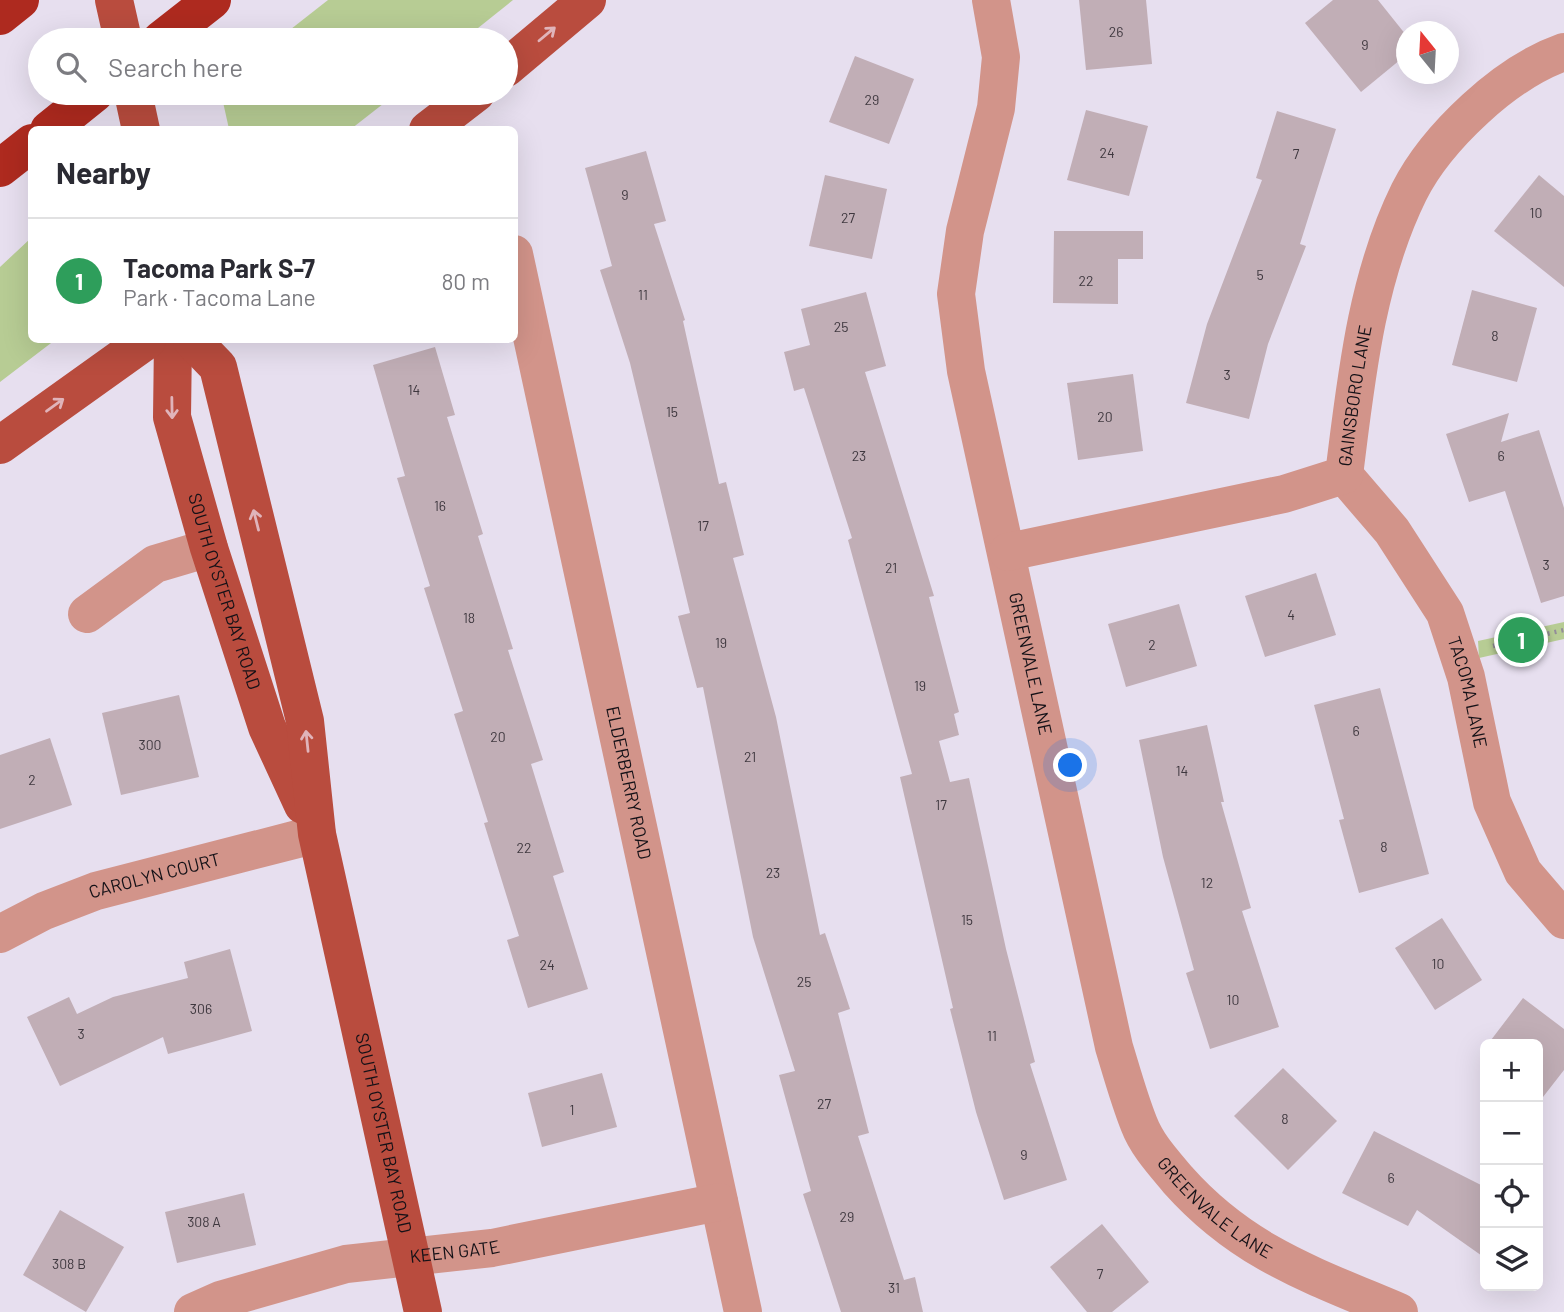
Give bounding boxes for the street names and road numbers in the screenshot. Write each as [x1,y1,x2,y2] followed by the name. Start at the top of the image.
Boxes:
[1333,323,1376,468] street label: GAINSBORO LANE
[184,490,266,692] street label: SOUTH OYSTER BAY ROAD
[1005,590,1057,737] street label: GREENVALE LANE
[1443,633,1492,750] street label: TACOMA LANE
[602,704,657,861] street label: ELDERBERRY ROAD
[85,847,222,903] street label: CAROLYN COURT
[351,1031,417,1235] street label: SOUTH OYSTER BAY ROAD
[1153,1152,1276,1263] street label: GREENVALE LANE
[408,1235,502,1267] street label: KEEN GATE

